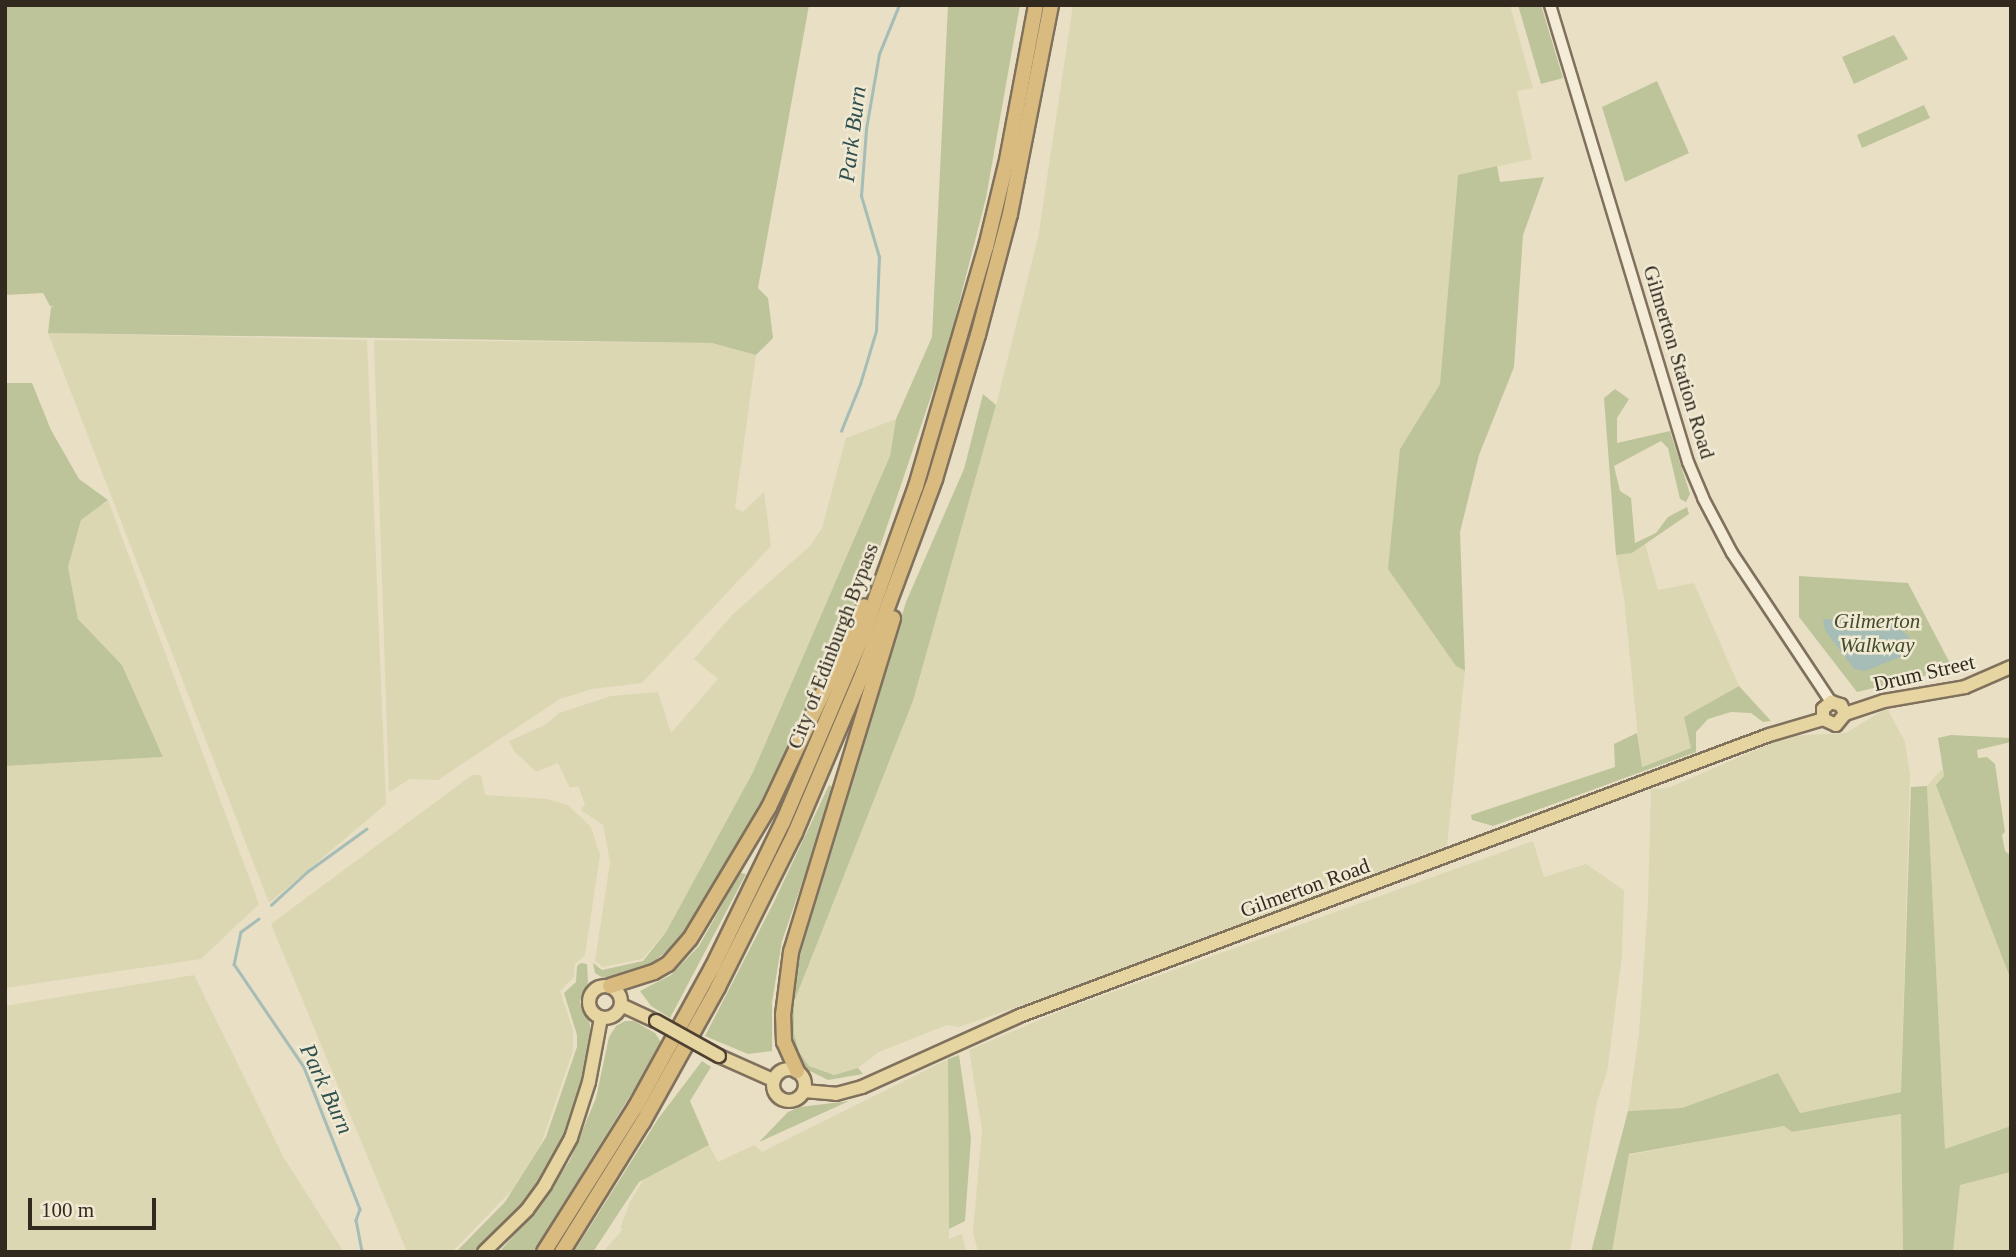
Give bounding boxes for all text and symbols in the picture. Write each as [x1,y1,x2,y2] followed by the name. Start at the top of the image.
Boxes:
[833,84,873,184] water label: Park Burn
[1638,262,1720,462] street label: Gilmerton Station Road
[782,540,884,752] street label: City of Edinburgh Bypass
[1834,608,1920,658] park label: Gilmerton Walkway
[1871,649,1977,697] street label: Drum Street
[1237,853,1373,923] street label: Gilmerton Road
[293,1039,359,1139] water label: Park Burn
[32,1184,159,1228] scale bar
[41,1198,94,1222] text: 100 m

